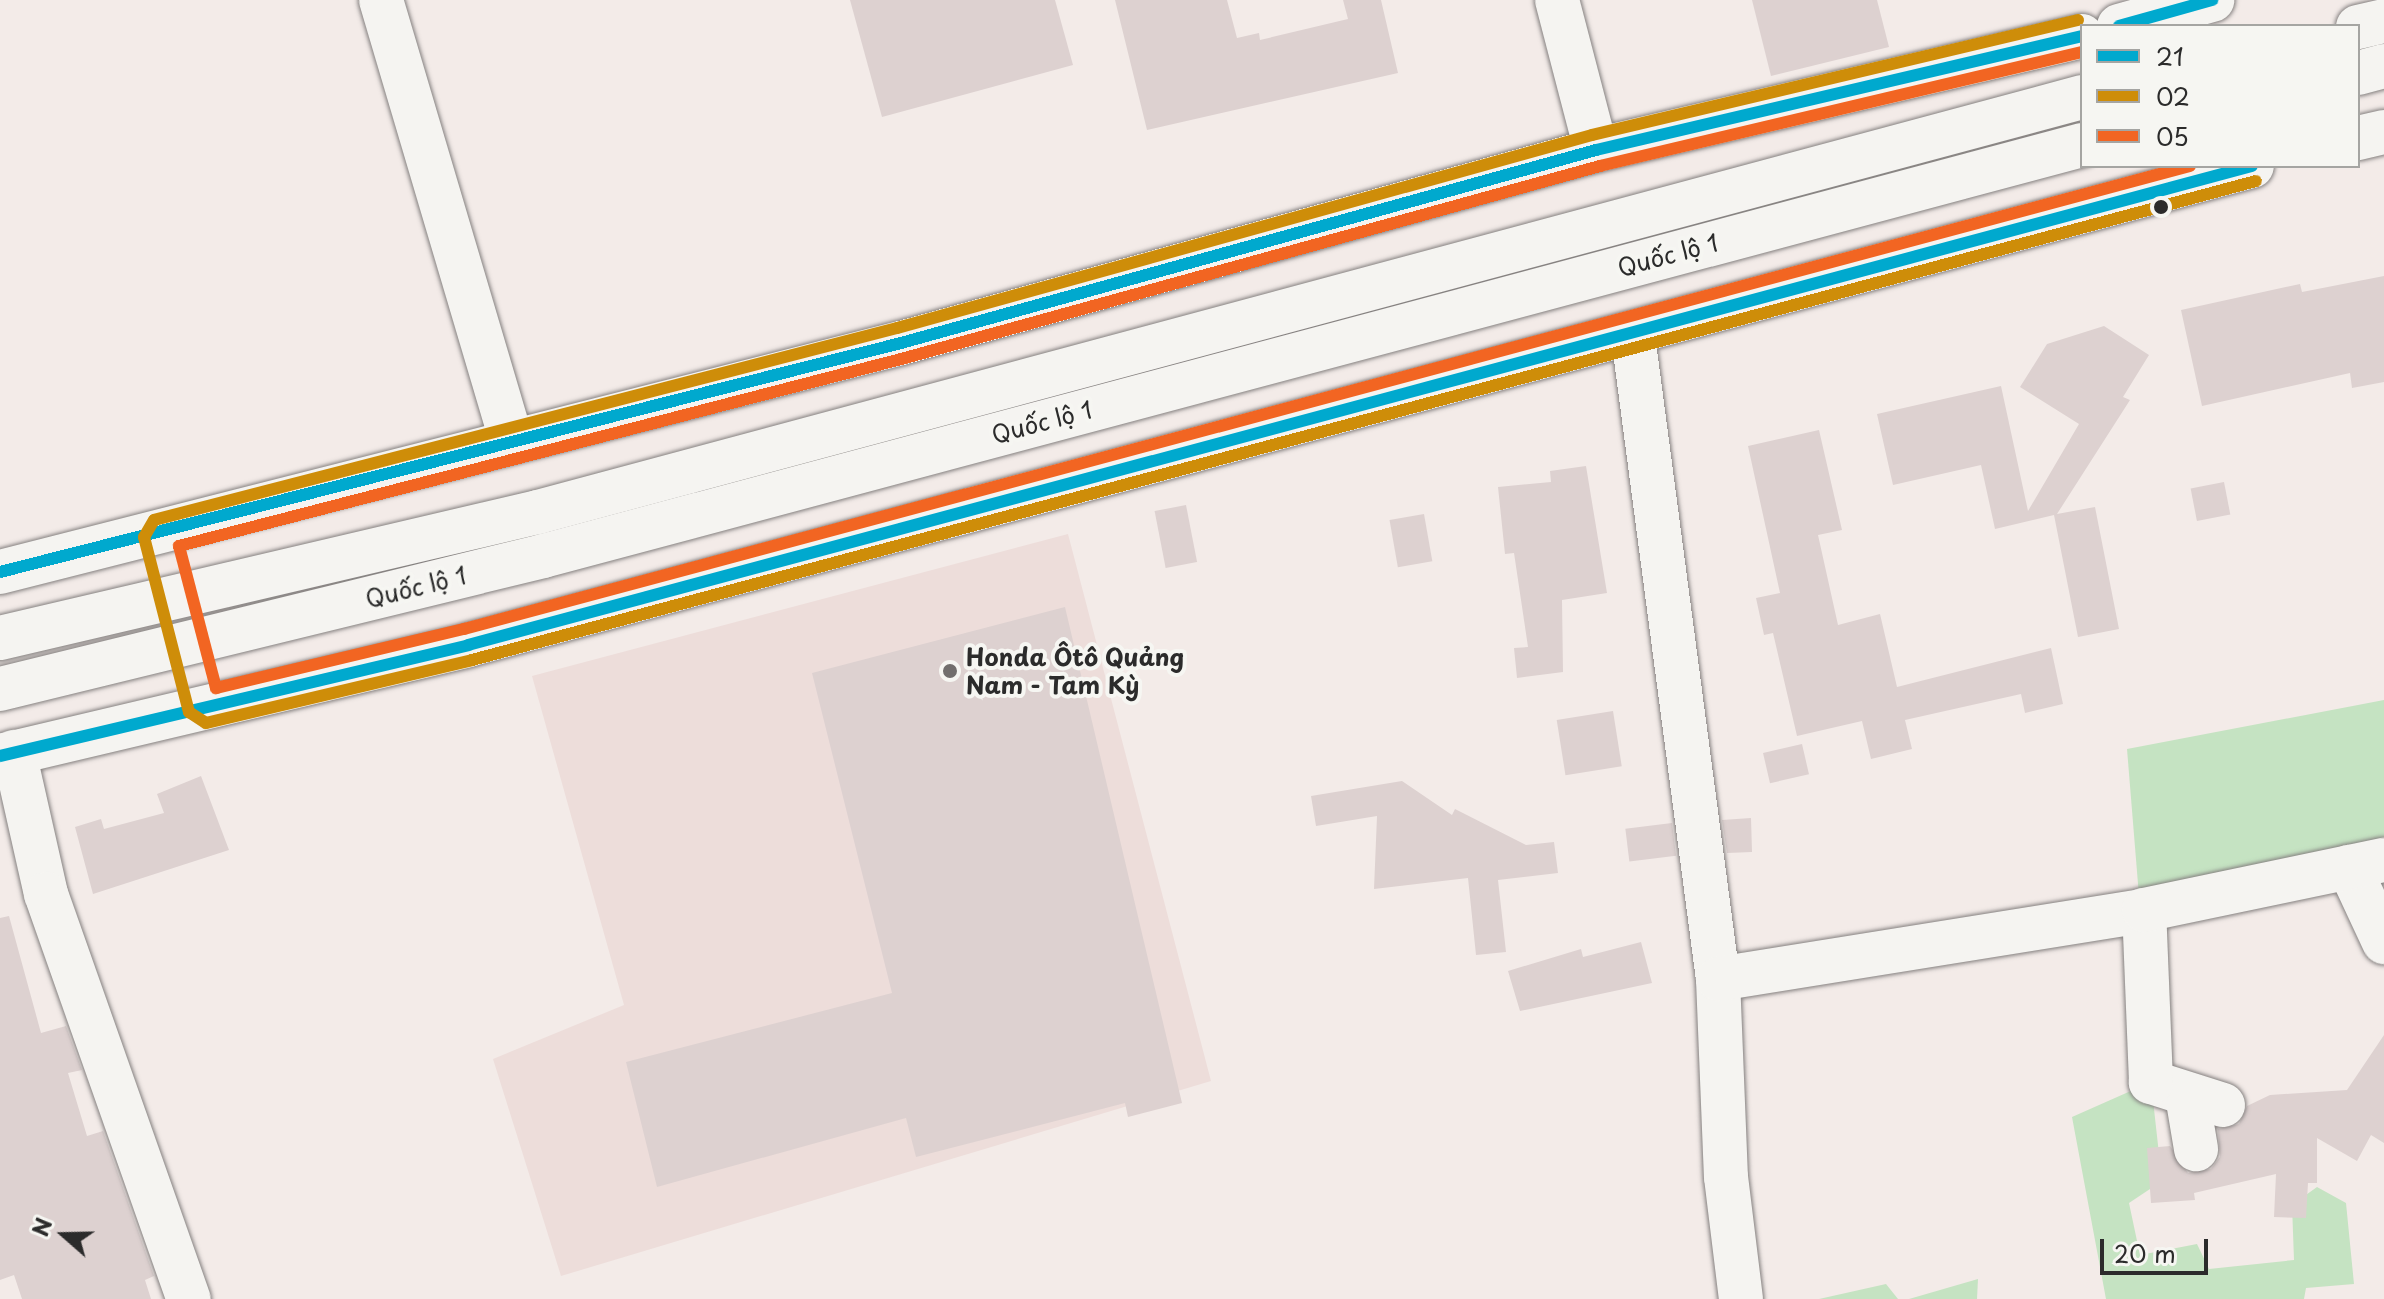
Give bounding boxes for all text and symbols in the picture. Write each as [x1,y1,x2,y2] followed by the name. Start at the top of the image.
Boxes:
[2080,24,2360,168] legend
[2156,38,2184,74] text: 21
[2156,78,2190,114] text: 02
[2156,118,2189,154] text: 05
[2153,199,2169,215] unlabelled marker
[1614,228,1722,282] street label: Quốc lộ 1
[988,395,1096,449] street label: Quốc lộ 1
[362,560,470,614] street label: Quốc lộ 1
[966,643,1184,699] place label: Honda Ôtô Quảng Nam - Tam Kỳ
[941,662,959,680] marker: Honda Ôtô Quảng Nam - Tam Kỳ
[24,1195,104,1275] north arrow
[22,1213,59,1240] text: N
[2104,1223,2212,1273] scale bar
[2114,1235,2176,1271] text: 20 m

